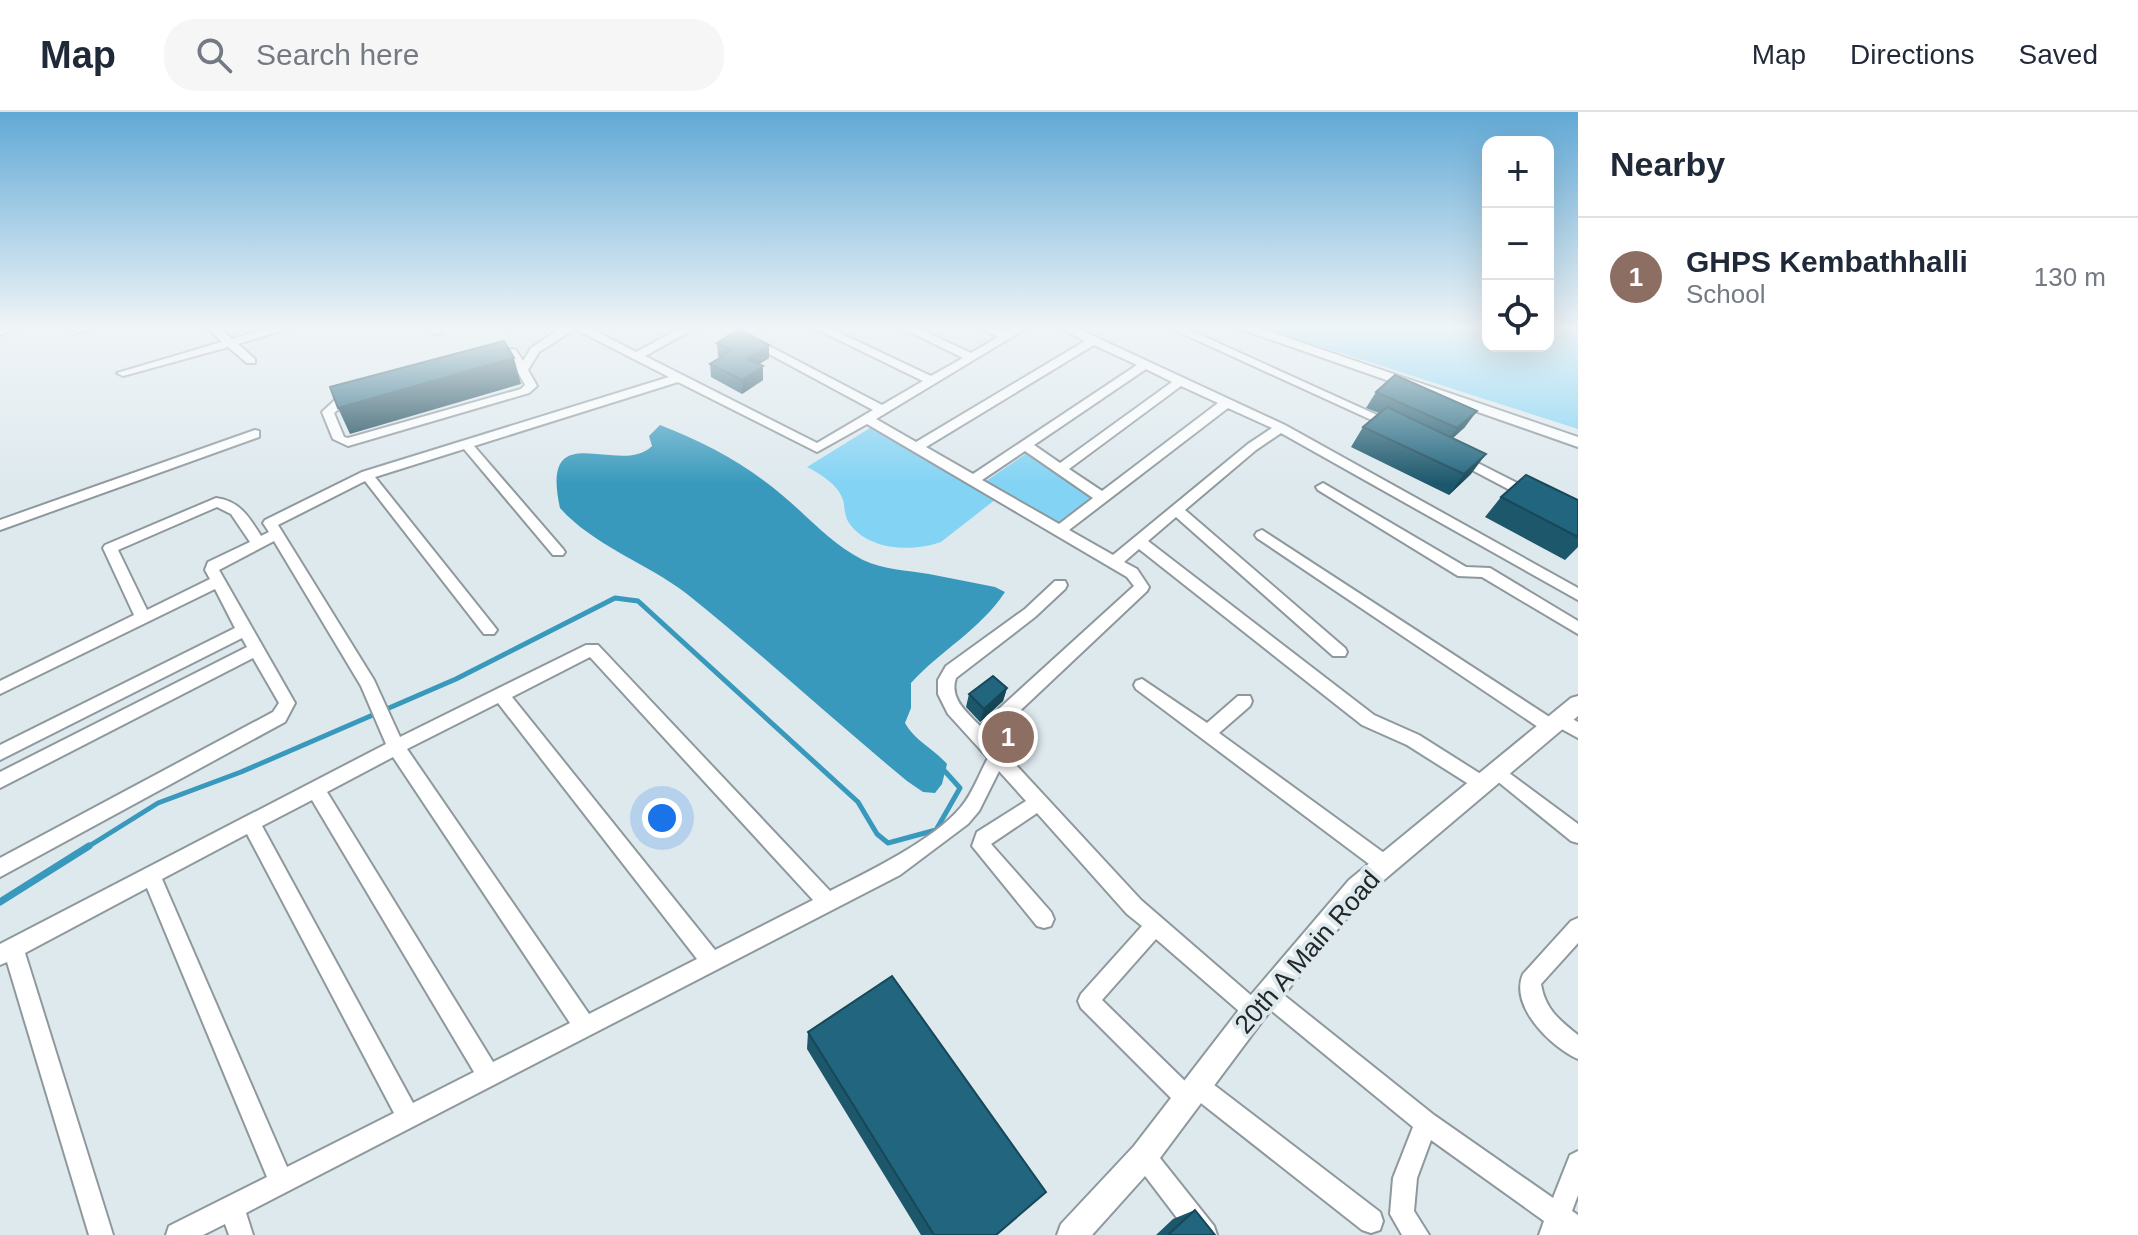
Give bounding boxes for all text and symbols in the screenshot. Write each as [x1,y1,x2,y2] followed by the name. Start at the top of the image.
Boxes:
[164,19,724,91] search box
[192,33,236,77] icon: search
[40,34,116,76] text: Map
[256,38,419,71] text: Search here
[1752,39,1806,70] text: Map
[1850,39,1975,70] text: Directions
[2019,39,2098,70] text: Saved
[1482,136,1554,352] map controls
[1482,136,1554,208] button: +
[1610,145,1725,183] text: Nearby
[1482,208,1554,280] button: −
[1686,245,1968,278] text: GHPS Kembathhalli
[1629,262,1643,292] text: 1
[2034,262,2106,292] text: 130 m
[1686,279,1766,309] text: School
[1482,280,1554,352] button: locate
[982,707,1034,767] pin: 1
[642,798,682,838] your location
[1228,865,1386,1039] street label: 20th A Main Road

